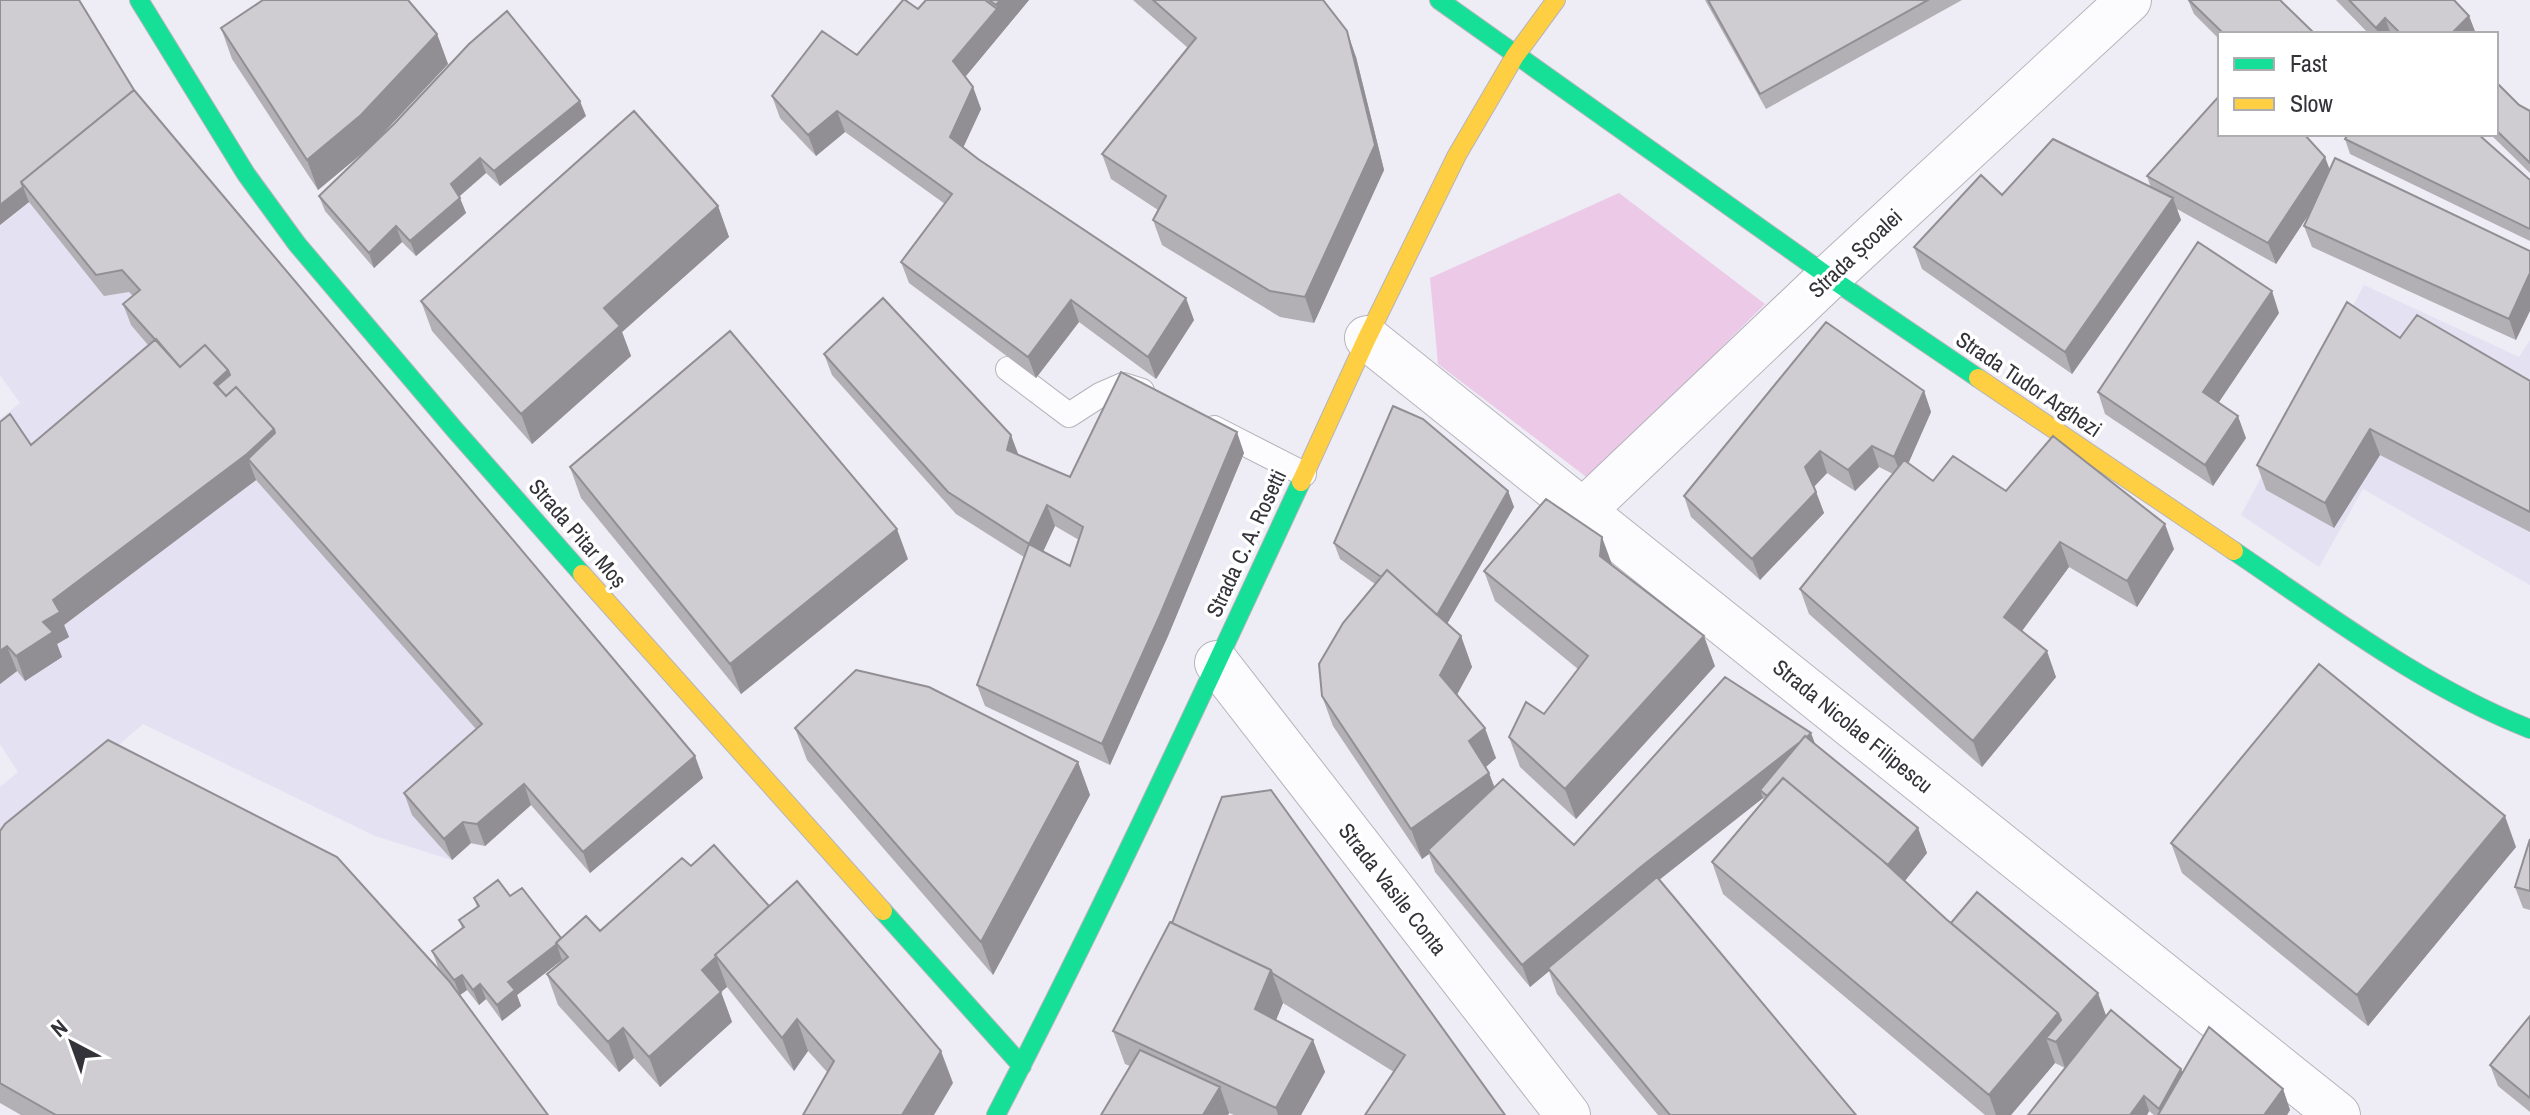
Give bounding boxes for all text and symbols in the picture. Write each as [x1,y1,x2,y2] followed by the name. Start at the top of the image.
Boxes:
[2218,32,2498,136] legend
[2290,47,2328,79] text: Fast
[2290,87,2333,119] text: Slow
[1801,202,1909,304] street label: Strada Școalei
[1950,324,2108,444] street label: Strada Tudor Arghezi
[1199,464,1293,622] street label: Strada C. A. Rosetti
[522,472,634,594] street label: Strada Pitar Moș
[1767,652,1939,800] street label: Strada Nicolae Filipescu
[1332,817,1454,961] street label: Strada Vasile Conta
[32,1003,112,1083] north arrow
[44,1012,74,1044] text: N

